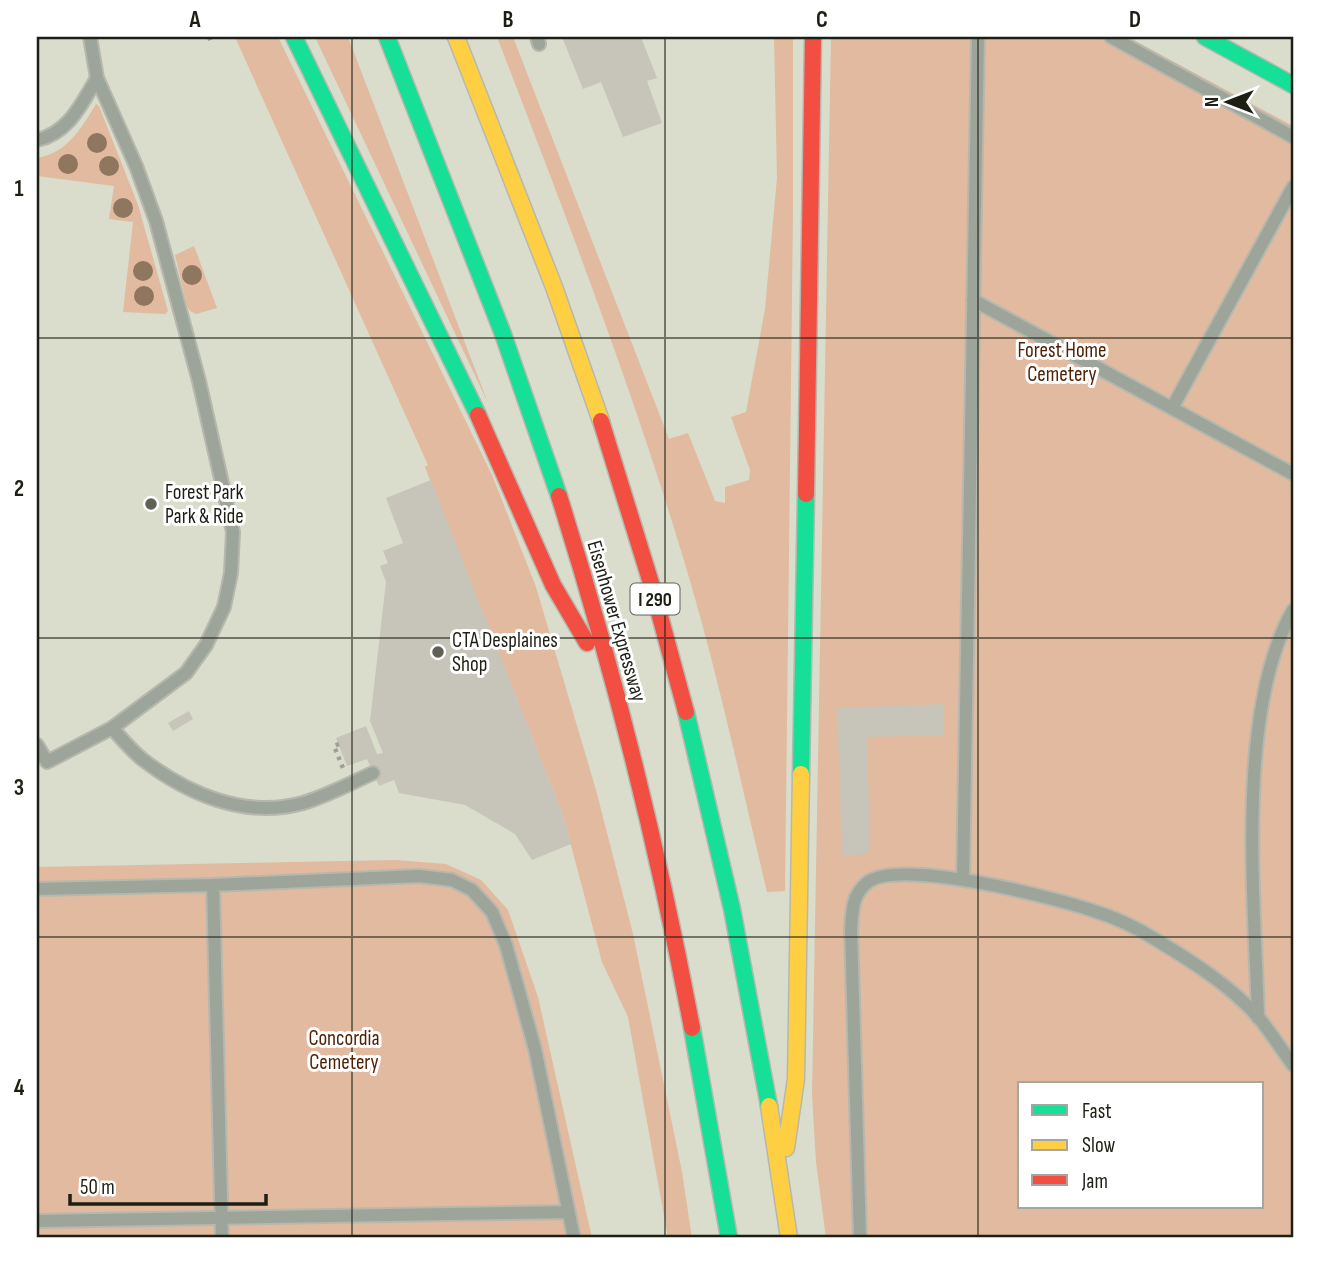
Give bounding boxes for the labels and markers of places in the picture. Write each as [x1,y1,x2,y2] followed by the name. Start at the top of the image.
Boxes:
[165,480,244,529] place label: Forest Park Park & Ride
[143,496,159,512] marker: Forest Park Park & Ride
[452,628,558,677] place label: CTA Desplaines Shop
[430,644,446,660] marker: CTA Desplaines Shop

